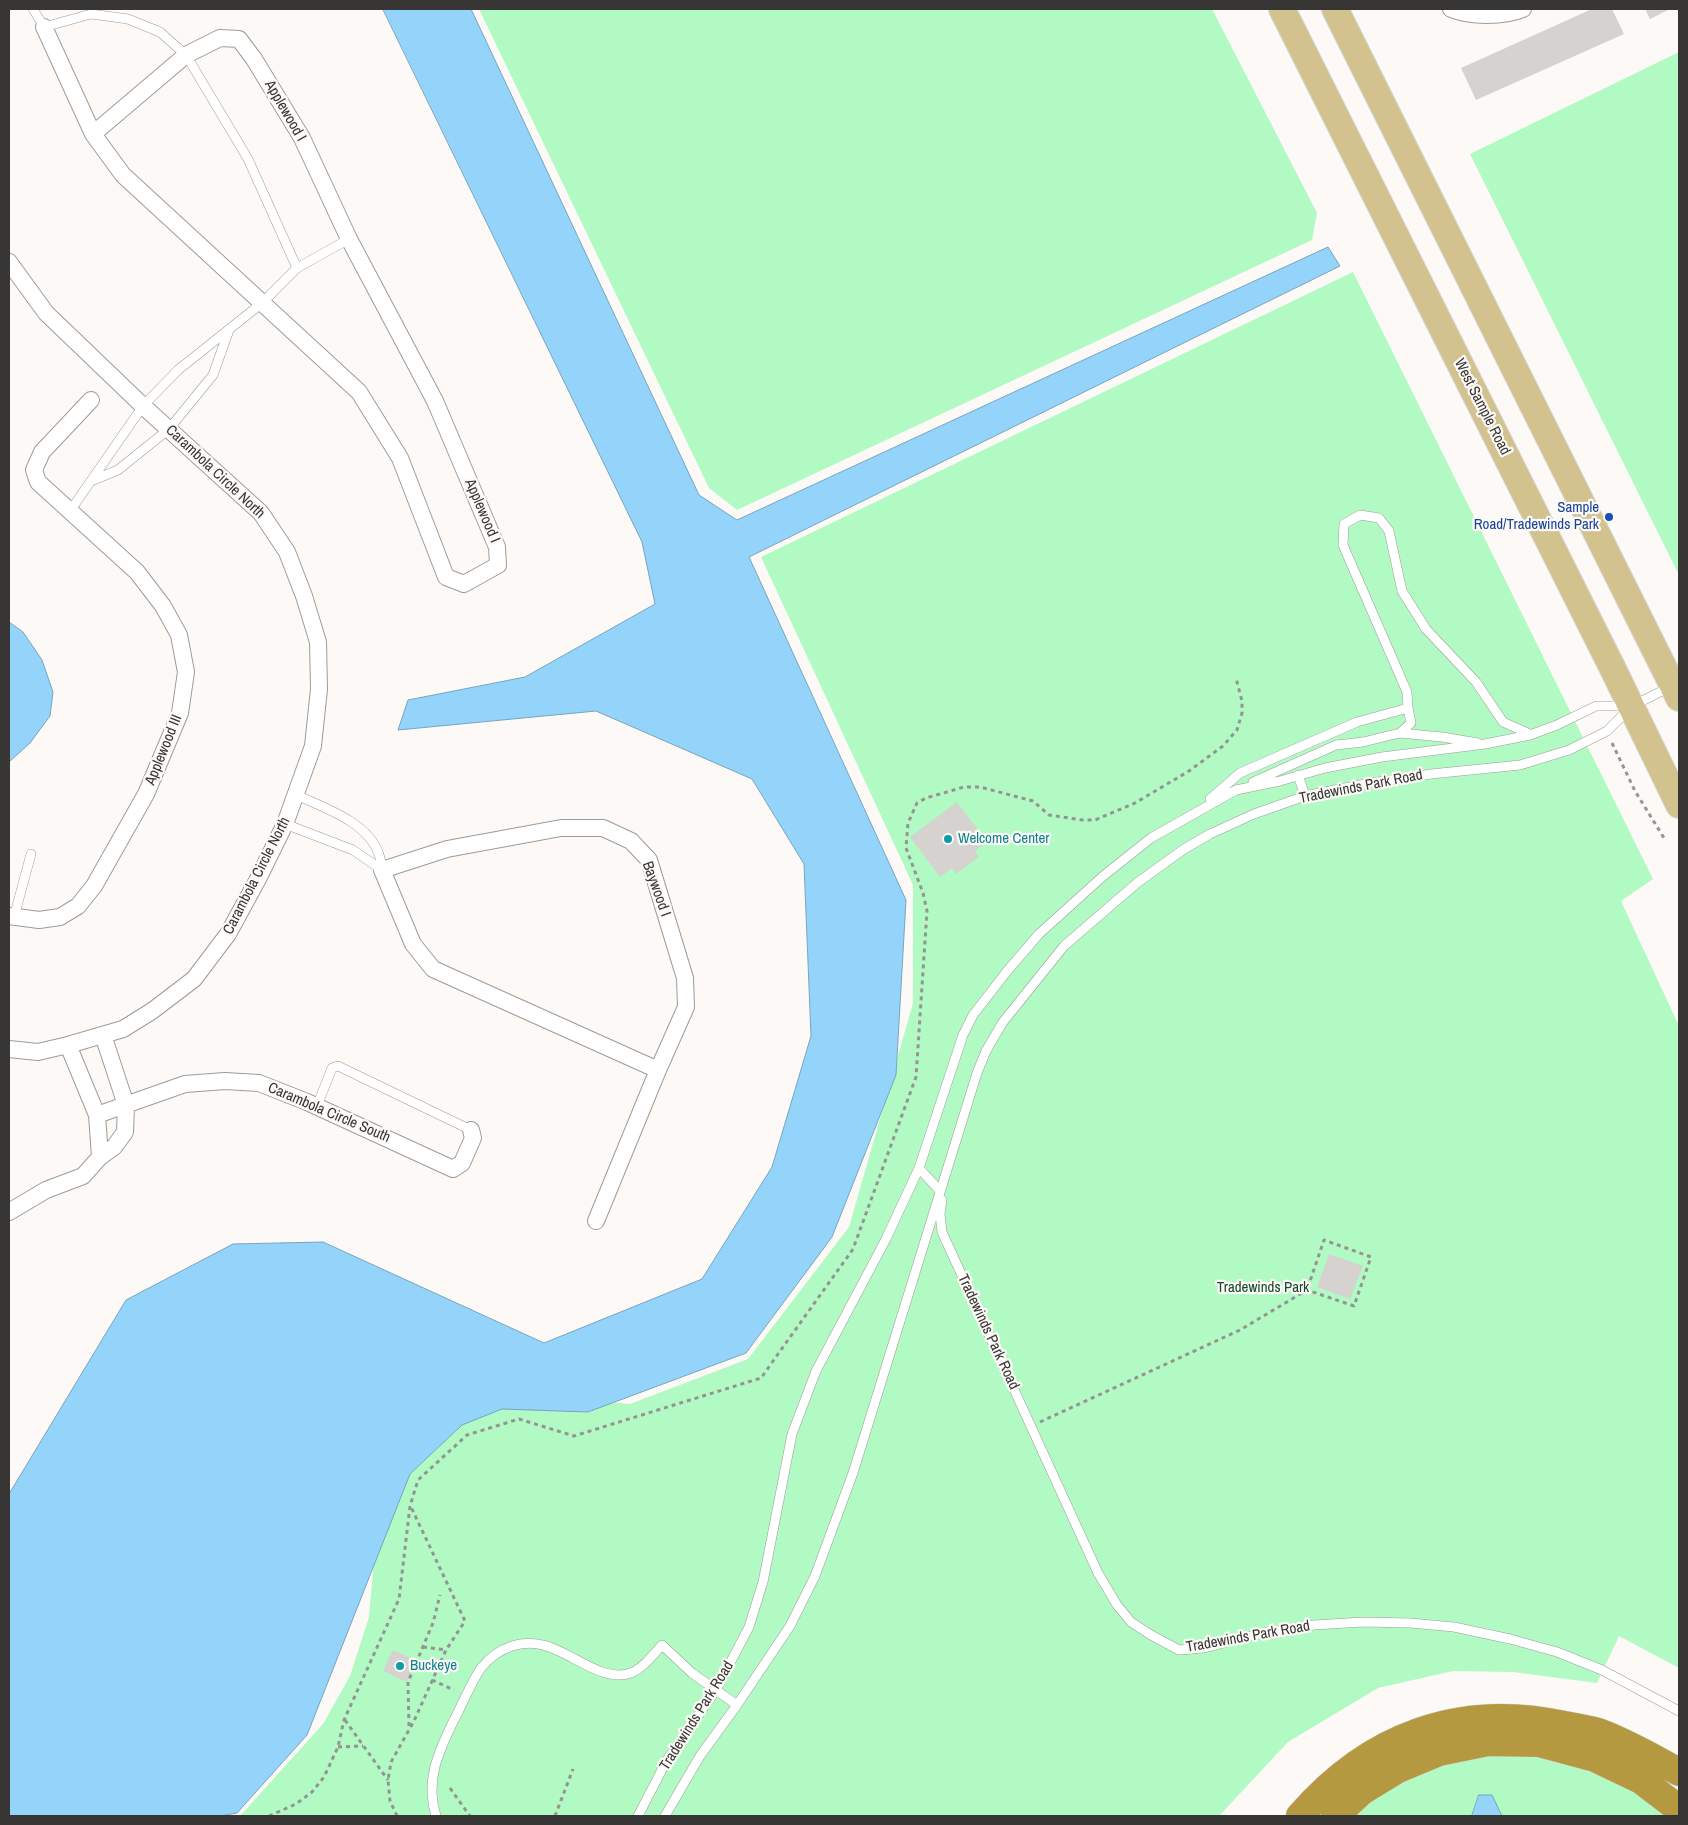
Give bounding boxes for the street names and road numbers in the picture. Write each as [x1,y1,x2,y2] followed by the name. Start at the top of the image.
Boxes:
[260,77,310,145] street label: Applewood I
[1450,356,1514,458] street label: West Sample Road
[162,421,268,523] street label: Carambola Circle North
[460,476,504,546] street label: Applewood I
[142,712,186,788] street label: Applewood III
[1298,766,1424,808] street label: Tradewinds Park Road
[220,814,294,938] street label: Carambola Circle North
[638,859,674,919] street label: Baywood I
[265,1079,393,1147] street label: Carambola Circle South
[953,1271,1023,1393] street label: Tradewinds Park Road
[1185,1617,1311,1657] street label: Tradewinds Park Road
[656,1658,738,1774] street label: Tradewinds Park Road

